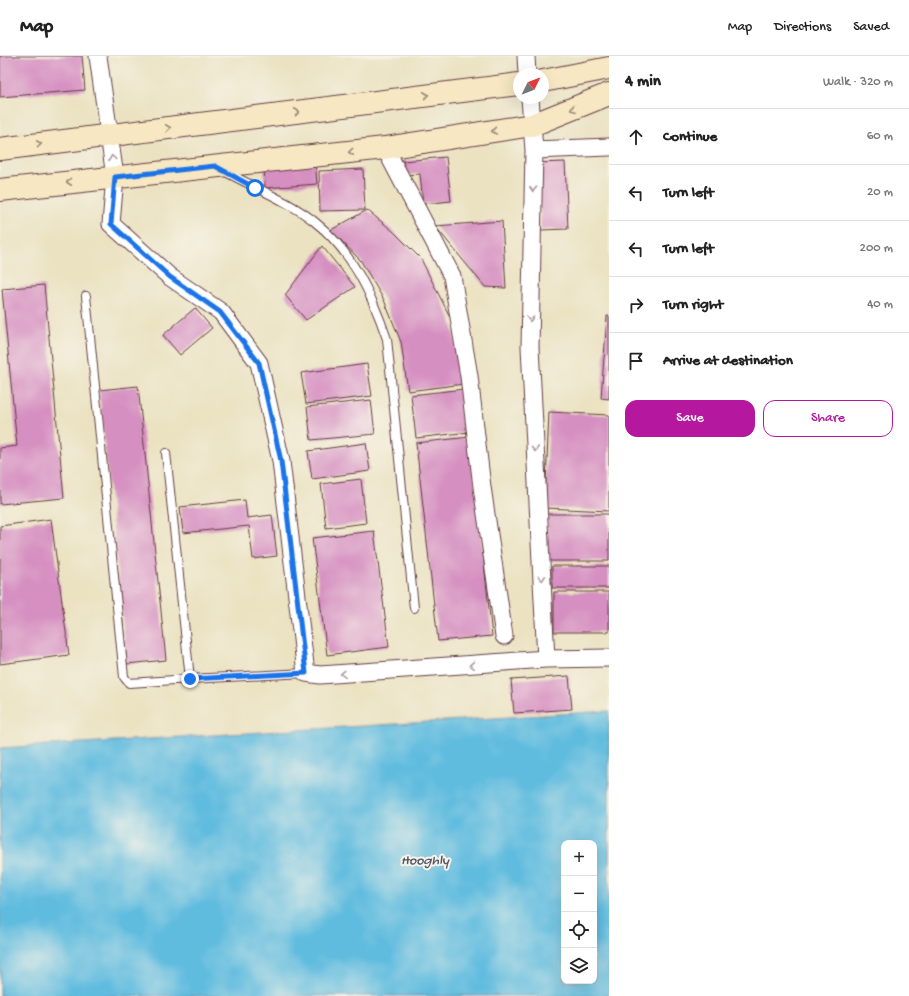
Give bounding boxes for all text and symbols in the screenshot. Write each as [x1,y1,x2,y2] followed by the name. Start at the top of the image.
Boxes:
[20,16,53,39] text: Map
[728,19,752,36] text: Map
[774,19,831,36] text: Directions
[853,19,889,36] text: Saved
[513,68,549,104] north arrow
[625,72,661,92] text: 4 min
[823,75,893,90] text: Walk · 320 m
[423,91,429,100] one-way arrow
[569,104,576,112] one-way arrow
[294,108,300,117] one-way arrow
[165,124,171,133] one-way arrow
[491,126,497,135] one-way arrow
[625,126,647,148] icon: ahead
[663,128,717,146] text: Continue
[867,129,893,144] text: 60 m
[36,140,42,149] one-way arrow
[348,147,354,156] one-way arrow
[108,155,117,162] one-way arrow
[66,177,72,186] one-way arrow
[246,179,264,197] route start
[625,182,647,204] icon: left
[663,184,714,202] text: Turn left
[867,185,893,200] text: 20 m
[529,186,537,192] one-way arrow
[625,238,647,260] icon: left
[663,240,714,258] text: Turn left
[860,241,893,256] text: 200 m
[625,294,647,316] icon: right
[663,296,723,314] text: Turn right
[867,297,893,312] text: 40 m
[526,316,534,322] one-way arrow
[625,350,647,372] icon: arrive
[663,352,793,370] text: Arrive at destination
[625,400,755,437] button: Save
[763,400,893,437] button: Share
[531,446,540,452] one-way arrow
[538,575,546,581] one-way arrow
[469,660,475,669] one-way arrow
[340,669,346,678] one-way arrow
[181,670,199,688] route end
[561,840,597,984] map controls
[561,840,597,876] button: +
[401,853,450,870] water label: Hooghly
[561,876,597,912] button: −
[561,912,597,948] button: locate
[561,948,597,984] button: layers

